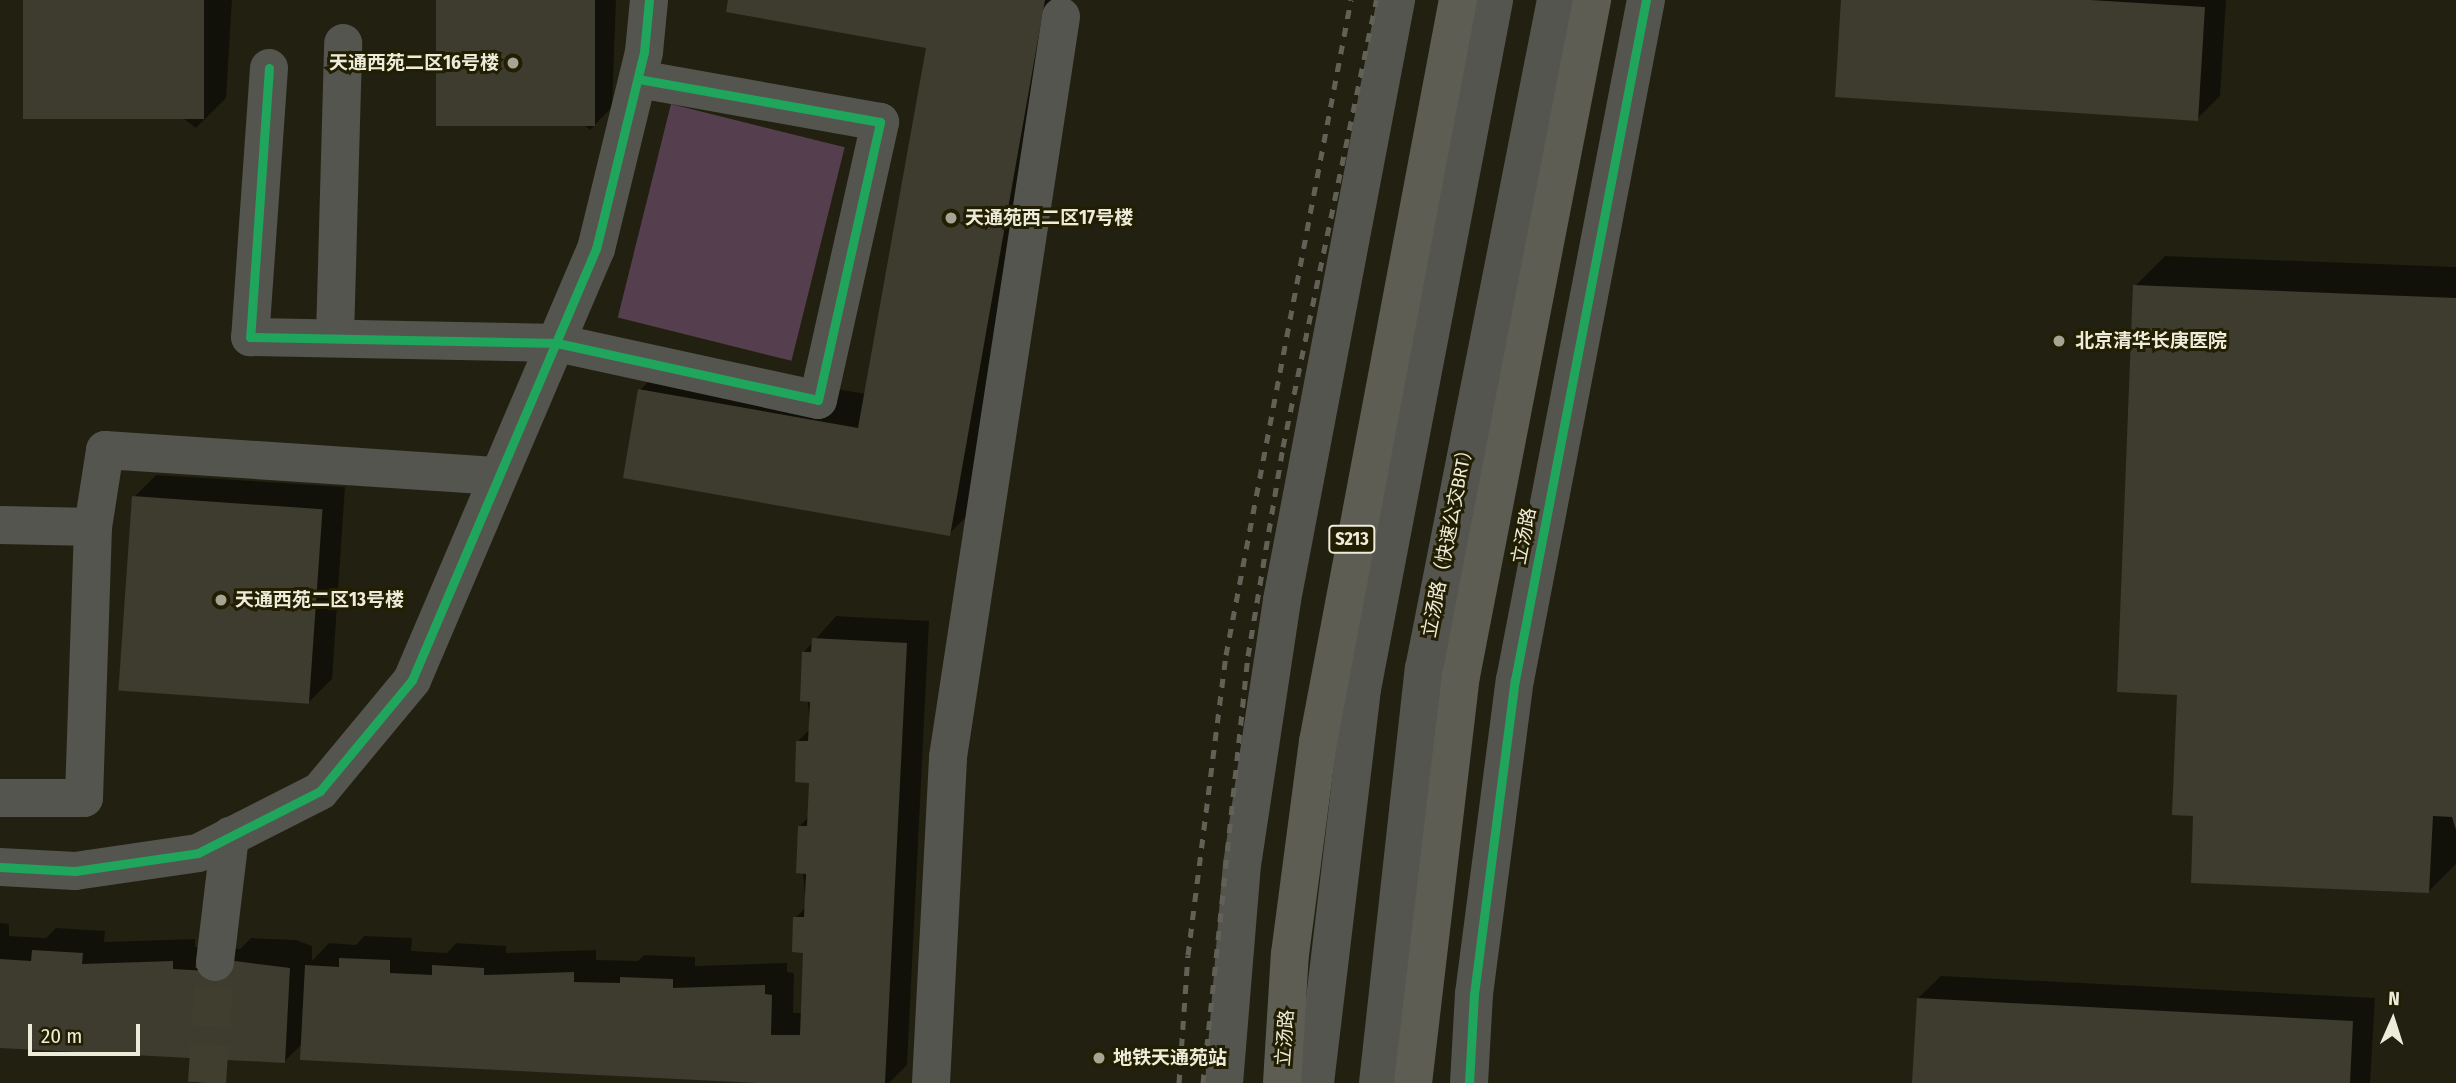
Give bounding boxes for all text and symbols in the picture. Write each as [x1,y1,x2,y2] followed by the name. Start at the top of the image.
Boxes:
[329,52,499,74] place label: 天通西苑二区16号楼
[505,55,521,71] marker: 天通西苑二区16号楼
[965,207,1133,229] place label: 天通苑西二区17号楼
[943,210,959,226] marker: 天通苑西二区17号楼
[2075,330,2227,352] place label: 北京清华长庚医院
[2049,331,2069,351] marker: 北京清华长庚医院
[1418,439,1478,639] street label: 立汤路（快速公交BRT）
[1507,506,1541,566] street label: 立汤路
[1328,524,1376,554] road number: S213
[235,589,404,611] place label: 天通西苑二区13号楼
[213,592,229,608] marker: 天通西苑二区13号楼
[2358,985,2428,1055] north arrow
[2388,987,2400,1010] text: N
[1272,1009,1298,1067] street label: 立汤路
[32,1010,144,1054] scale bar
[41,1023,82,1049] text: 20 m
[1113,1047,1227,1069] place label: 地铁天通苑站
[1091,1050,1107,1066] marker: 地铁天通苑站

